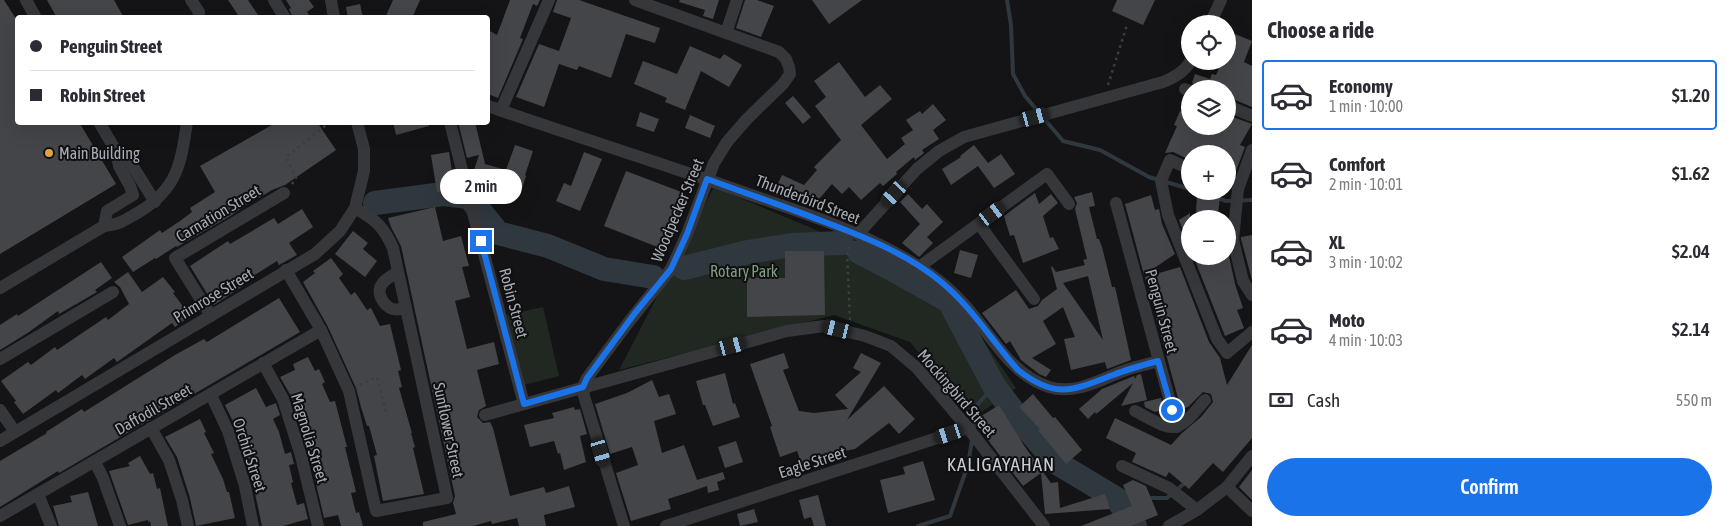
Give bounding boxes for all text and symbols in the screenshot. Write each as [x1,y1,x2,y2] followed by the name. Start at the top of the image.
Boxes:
[1181,15,1236,265] map controls
[1181,15,1236,70] button: locate
[1267,17,1374,43] text: Choose a ride
[60,35,162,57] text: Penguin Street
[1269,73,1314,118] icon: car
[1329,75,1393,97] text: Economy
[1181,80,1236,135] button: layers
[60,84,145,106] text: Robin Street
[1672,84,1710,106] text: $1.20
[1329,97,1403,115] text: 1 min · 10:00
[1018,106,1051,128] car
[59,144,140,163] place label: Main Building
[1181,145,1236,200] button: +
[43,147,55,159] marker: Main Building
[1269,151,1314,196] icon: car
[1329,153,1385,175] text: Comfort
[647,155,708,265] street label: Woodpecker Street
[1672,162,1710,184] text: $1.62
[440,168,522,204] callout: 2 min
[753,171,863,227] street label: Thunderbird Street
[1329,175,1403,193] text: 2 min · 10:01
[465,177,497,195] text: 2 min
[878,178,909,210] car
[172,181,264,245] street label: Carnation Street
[975,199,1008,229] car
[1181,210,1236,265] button: −
[1269,229,1314,274] icon: car
[470,230,492,252] route end
[1329,231,1345,253] text: XL
[1672,240,1710,262] text: $2.04
[1329,253,1403,271] text: 3 min · 10:02
[710,262,778,281] park label: Rotary Park
[170,264,257,326] street label: Primrose Street
[496,266,532,340] street label: Robin Street
[1141,267,1182,356] street label: Penguin Street
[1269,307,1314,352] icon: car
[1329,309,1365,331] text: Moto
[820,318,853,340] car
[1672,318,1710,340] text: $2.14
[1329,331,1403,349] text: 4 min · 10:03
[715,335,748,357] car
[913,346,1000,441] street label: Mockingbird Street
[112,380,195,438] street label: Daffodil Street
[430,381,468,480] street label: Sunflower Street
[1267,386,1295,414] icon: cash
[1307,389,1340,411] text: Cash
[287,391,332,486] street label: Magnolia Street
[1676,391,1712,409] text: 550 m
[1161,399,1183,421] route start
[230,416,270,494] street label: Orchid Street
[932,422,965,446] car
[589,435,612,469] car
[776,443,849,482] street label: Eagle Street
[947,453,1055,475] district label: KALIGAYAHAN
[1267,458,1712,516] button: Confirm

